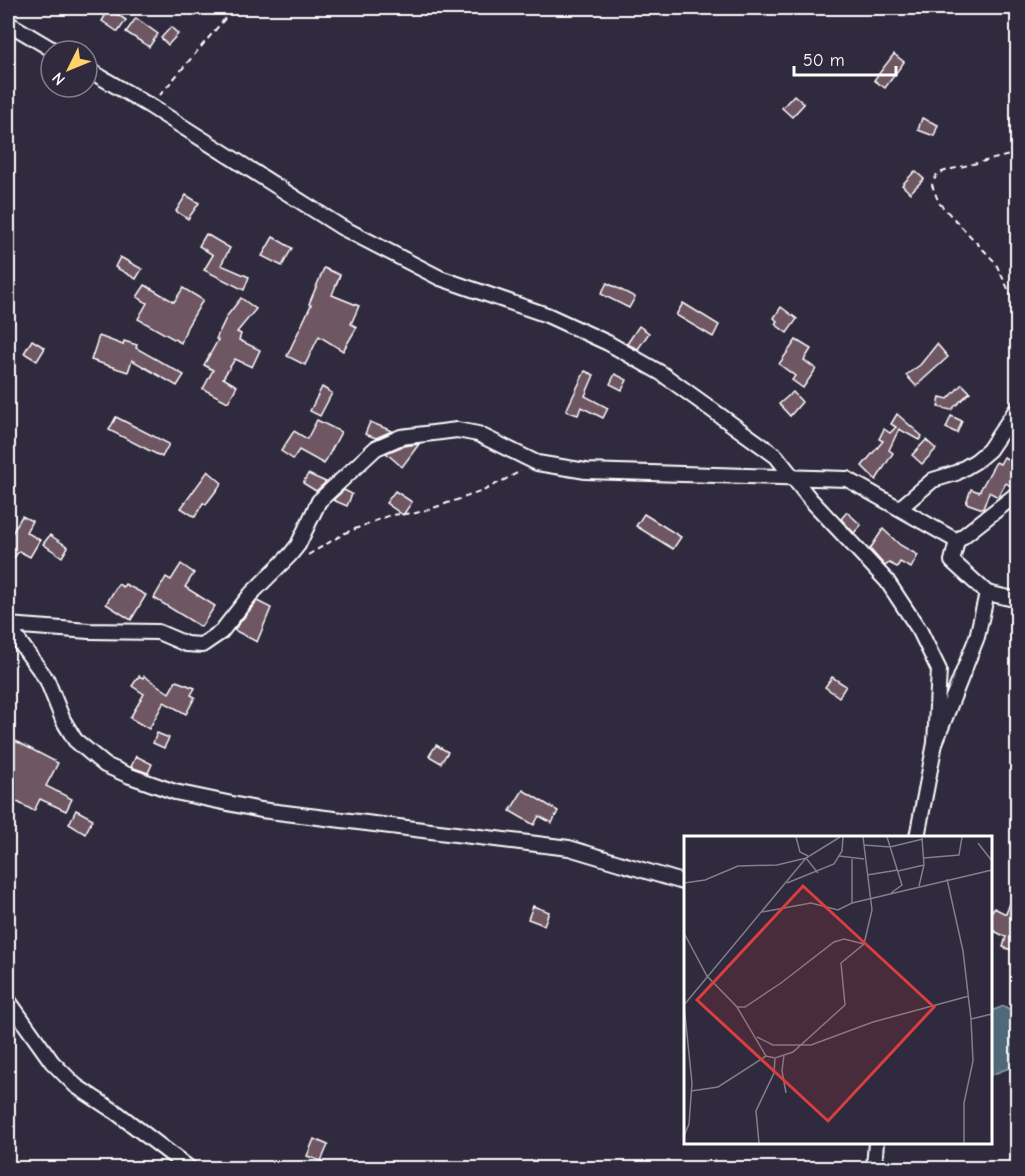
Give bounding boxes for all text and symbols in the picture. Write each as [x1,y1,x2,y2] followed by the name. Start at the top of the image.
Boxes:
[39,39,99,99] north arrow
[794,39,896,77] scale bar
[803,50,845,71] text: 50 m
[49,69,69,89] text: N
[684,836,992,1143] inset map

